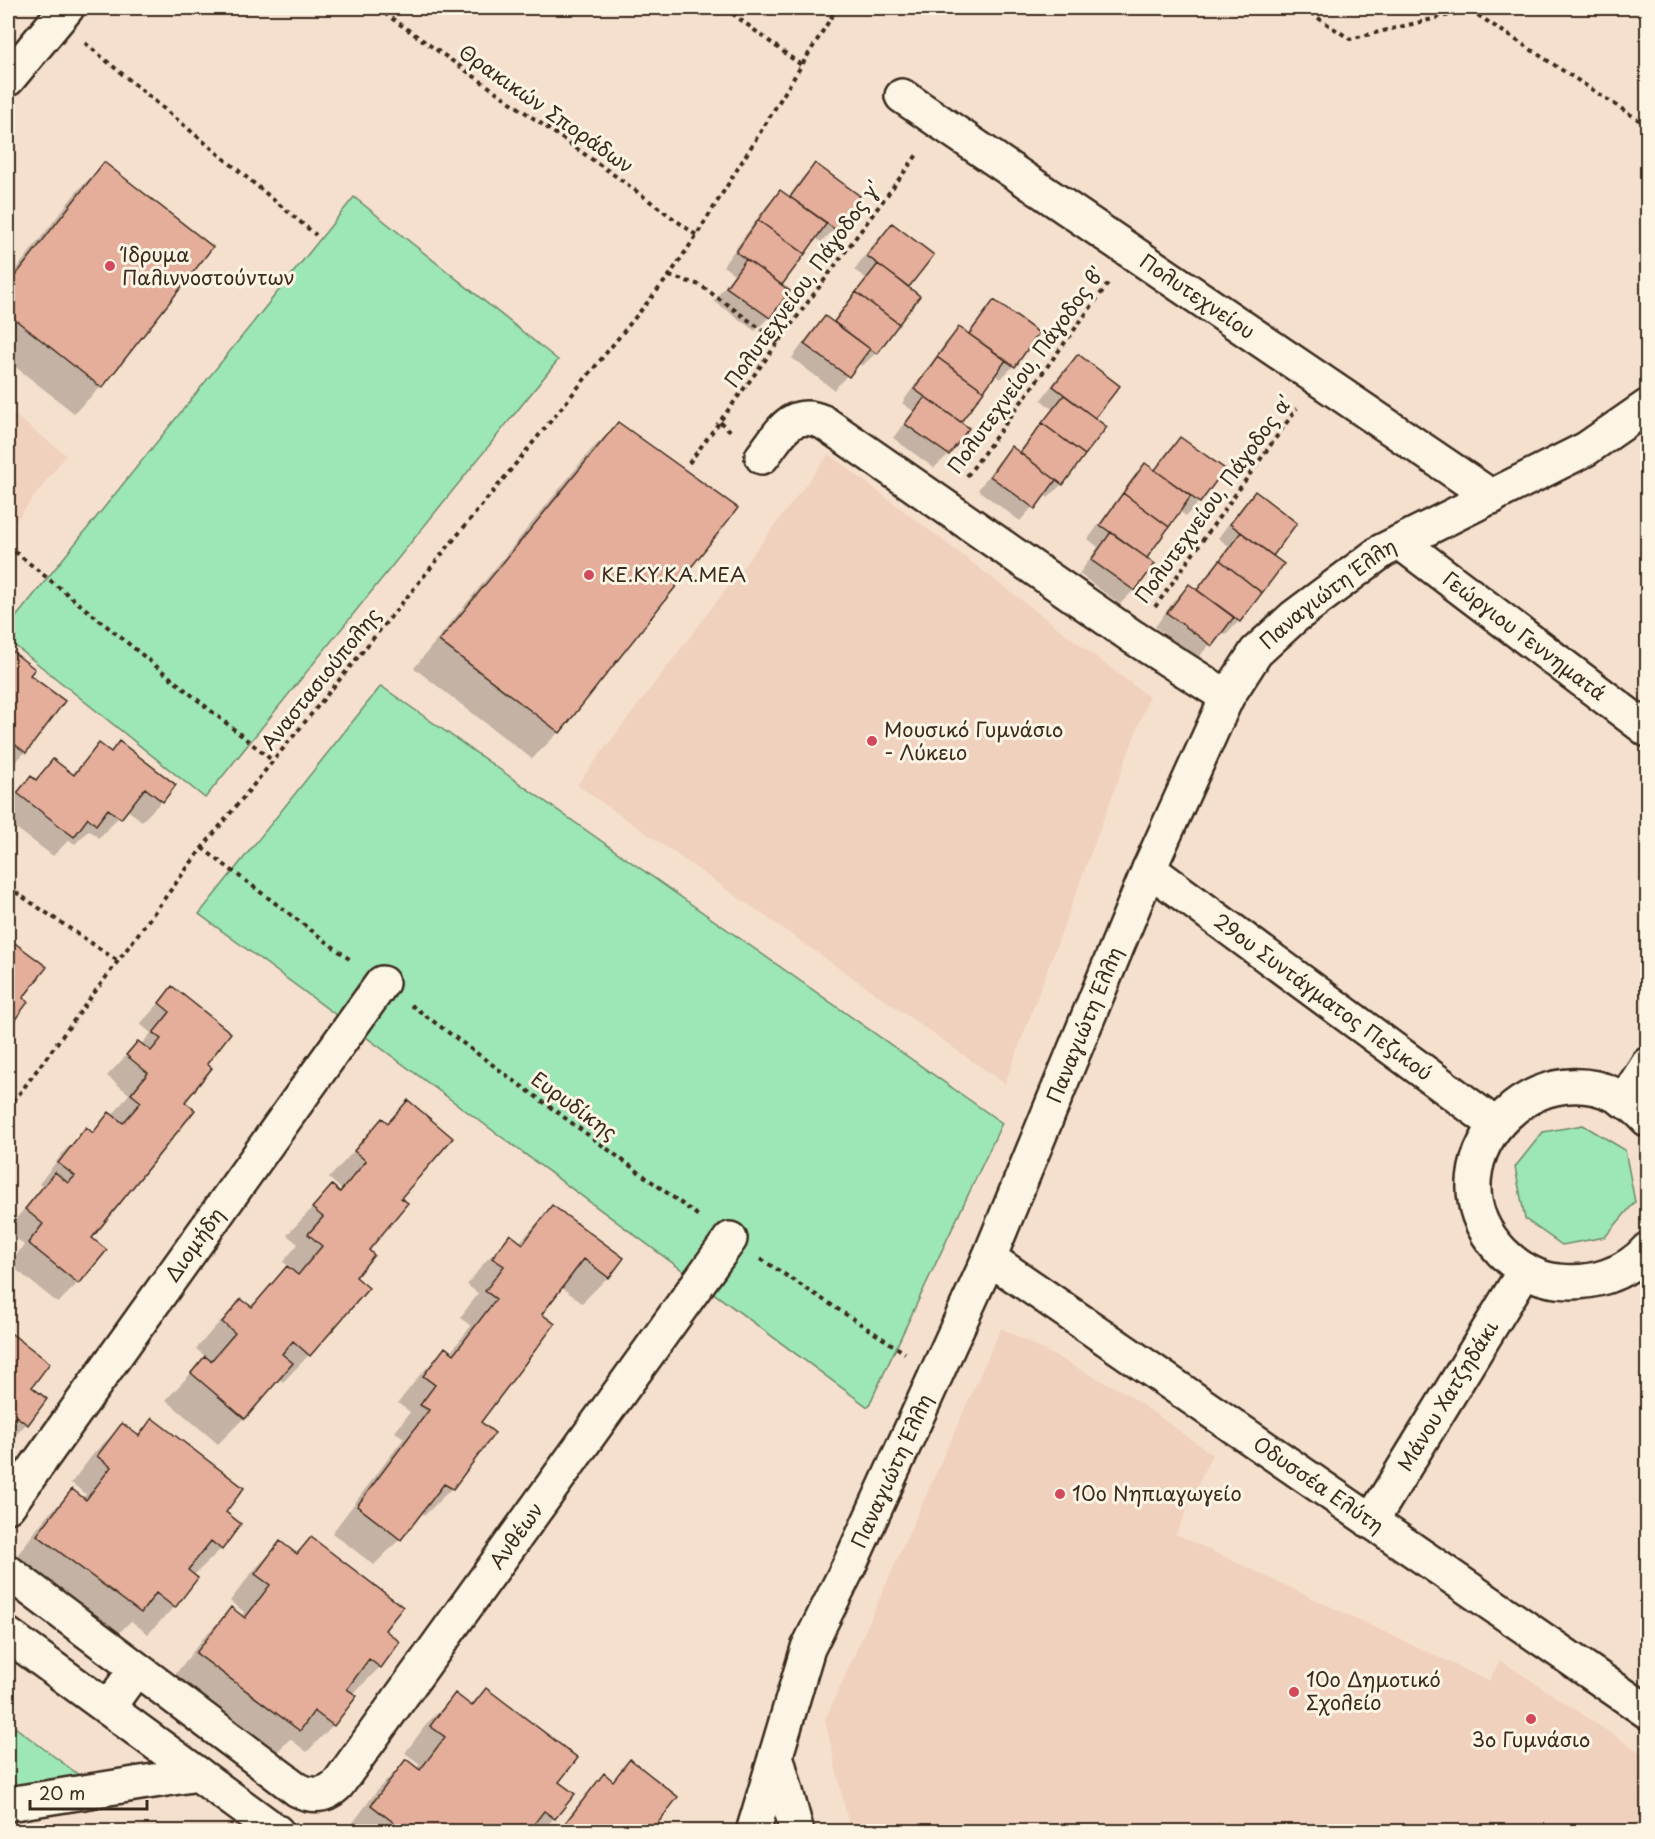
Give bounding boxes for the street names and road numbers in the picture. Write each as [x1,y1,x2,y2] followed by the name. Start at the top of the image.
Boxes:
[453,36,640,180] street label: Θρακικών Σποράδων
[717,173,888,393] street label: Πολυτεχνείου, Πάγοδος γ'
[1134,246,1261,346] street label: Πολυτεχνείου
[940,259,1111,479] street label: Πολυτεχνείου, Πάγοδος β'
[1127,388,1299,609] street label: Πολυτεχνείου, Πάγοδος α'
[1252,530,1401,656] street label: Παναγιώτη Έλλη
[1437,564,1613,707] street label: Γεώργιου Γεννηματά
[253,601,387,756] street label: Αναστασιούπολης
[1208,906,1439,1087] street label: 29ου Συντάγματος Πεζικού
[1038,942,1129,1107] street label: Παναγιώτη Έλλη
[525,1064,624,1147] street label: Ευρυδίκης
[157,1201,231,1288] street label: Διομήδη
[1390,1314,1505,1477] street label: Μάνου Χατζηδάκι
[843,1389,939,1553] street label: Παναγιώτη Έλλη
[1247,1428,1390,1540] street label: Οδυσσέα Ελύτη
[481,1496,550,1575] street label: Ανθέων

